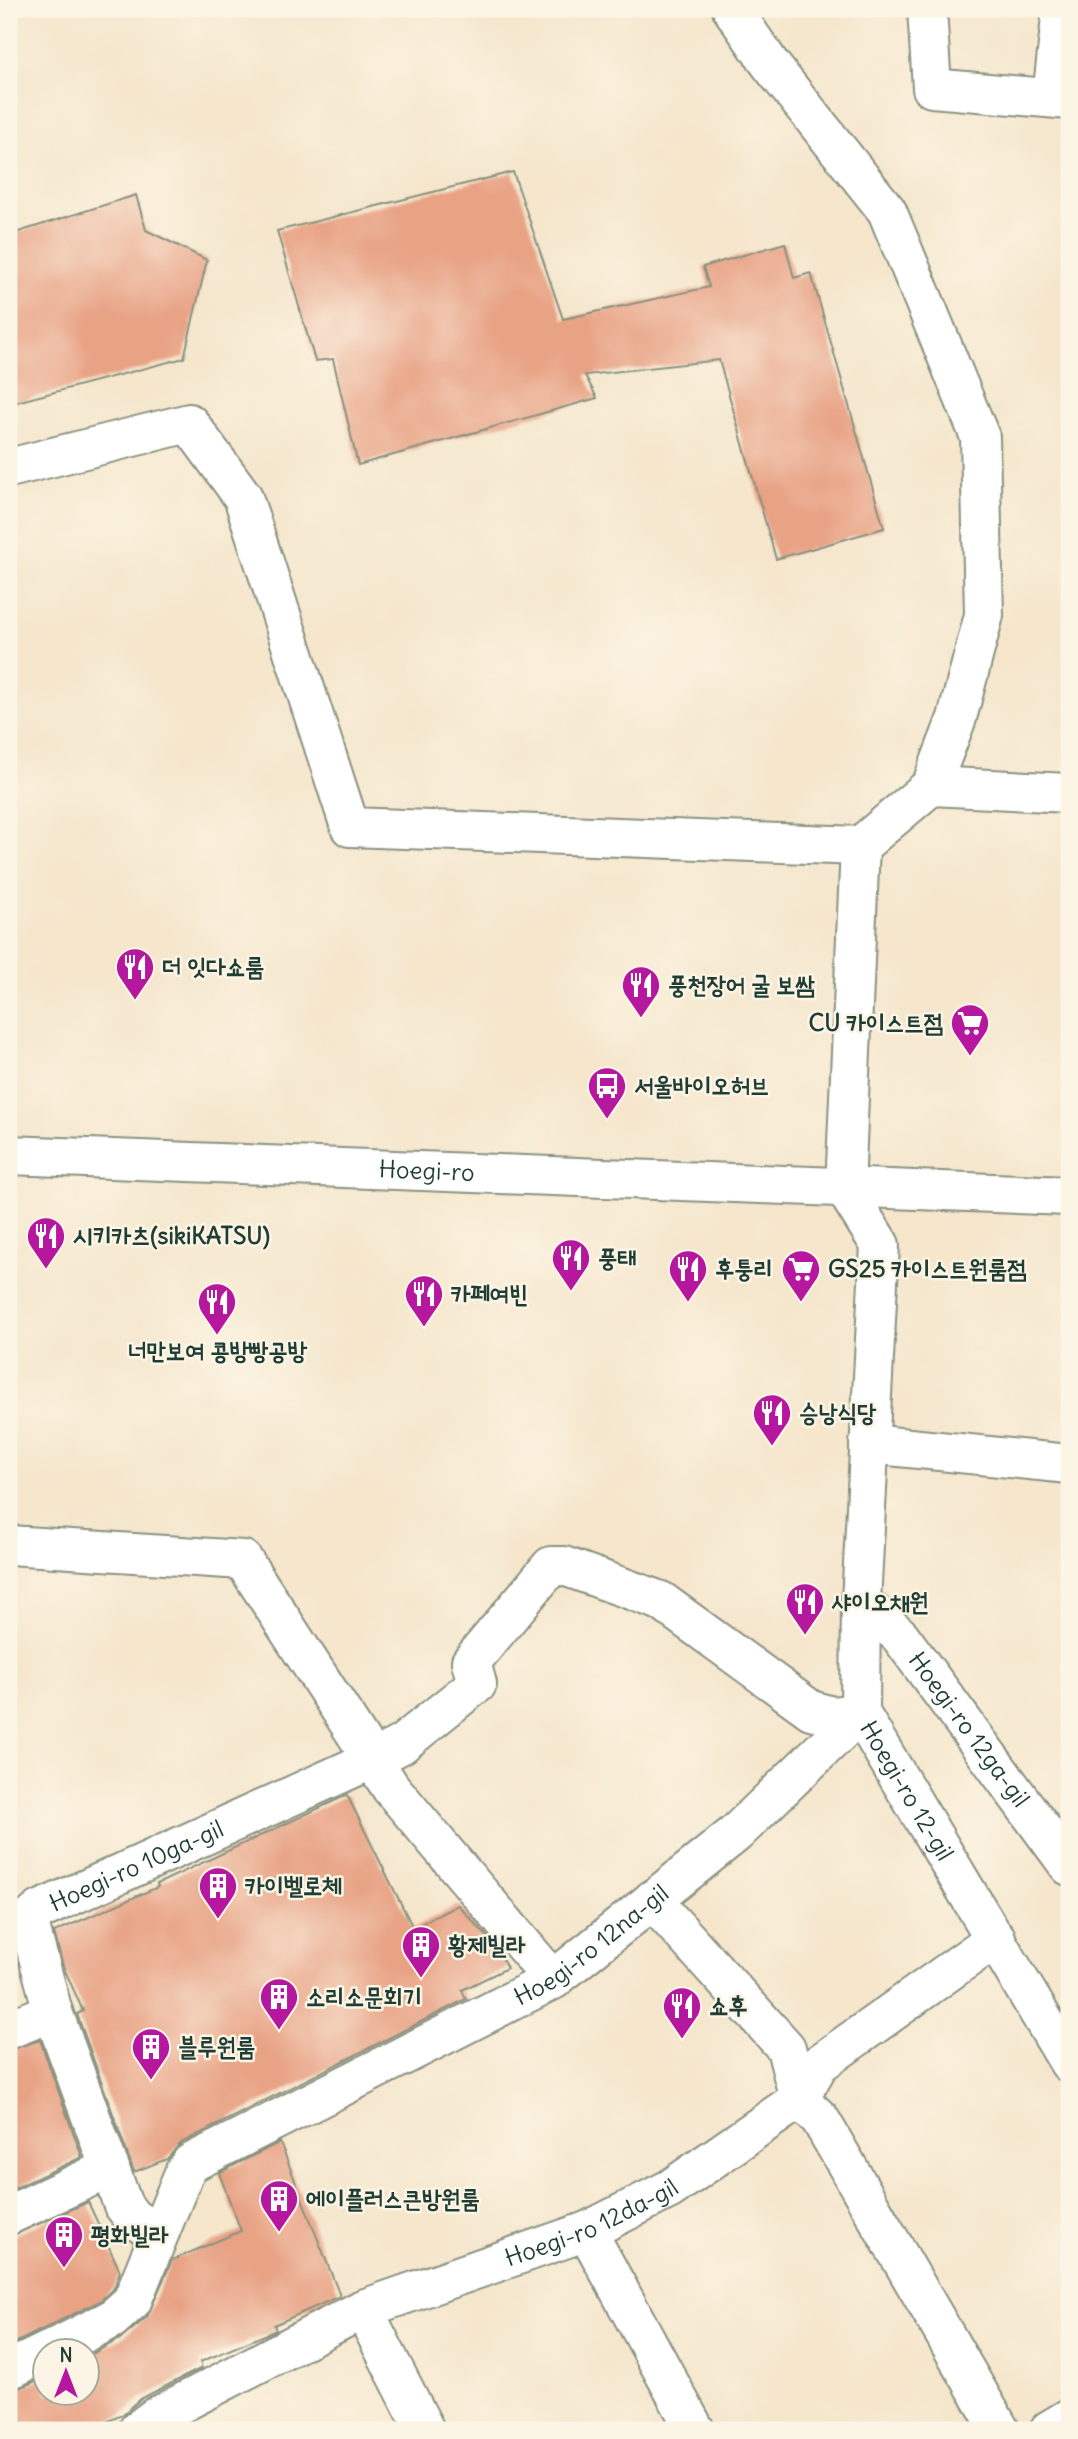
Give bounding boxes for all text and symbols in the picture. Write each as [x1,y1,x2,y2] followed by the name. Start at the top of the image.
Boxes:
[114,946,156,1001] restaurant icon: 더 잇다쇼룸
[162,951,264,981] place label: 더 잇다쇼룸
[620,964,662,1019] restaurant icon: 풍천장어 굴 보쌈
[668,969,815,999] place label: 풍천장어 굴 보쌈
[949,1002,991,1057] supermarket icon: CU 카이스트점
[809,1007,943,1037] place label: CU 카이스트점
[586,1065,628,1120] bus stop icon: 서울바이오허브
[634,1070,769,1100] place label: 서울바이오허브
[378,1153,475,1187] street label: Hoegi-ro
[25,1215,67,1270] restaurant icon: 시키카츠(sikiKATSU)
[73,1220,270,1250] place label: 시키카츠(sikiKATSU)
[550,1237,592,1292] restaurant icon: 풍태
[598,1242,637,1272] place label: 풍태
[667,1248,709,1303] restaurant icon: 후퉁리
[780,1248,822,1303] supermarket icon: GS25 카이스트원룸점
[715,1253,773,1283] place label: 후퉁리
[828,1253,1027,1283] place label: GS25 카이스트원룸점
[403,1273,445,1328] restaurant icon: 카페여빈
[451,1278,528,1308] place label: 카페여빈
[196,1281,238,1336] restaurant icon: 너만보여 콩방빵공방
[127,1335,307,1365] place label: 너만보여 콩방빵공방
[751,1392,793,1447] restaurant icon: 승낭식당
[799,1397,877,1427] place label: 승낭식당
[784,1581,826,1636] restaurant icon: 샤이오채원
[831,1586,929,1616] place label: 샤이오채원
[903,1646,1037,1813] street label: Hoegi-ro 12ga-gil
[854,1715,961,1866] street label: Hoegi-ro 12-gil
[44,1813,228,1918] street label: Hoegi-ro 10ga-gil
[197,1865,239,1920] building icon: 카이벨로체
[245,1870,342,1900] place label: 카이벨로체
[509,1877,674,2011] street label: Hoegi-ro 12na-gil
[400,1924,442,1979] building icon: 황제빌라
[448,1929,526,1959] place label: 황제빌라
[258,1976,300,2031] building icon: 소리소문회기
[306,1981,422,2011] place label: 소리소문회기
[661,1985,703,2040] restaurant icon: 쇼후
[709,1990,748,2020] place label: 쇼후
[130,2026,172,2081] building icon: 블루원룸
[178,2031,255,2061] place label: 블루원룸
[501,2172,684,2272] street label: Hoegi-ro 12da-gil
[258,2178,300,2233] building icon: 에이플러스큰방원룸
[306,2183,480,2213] place label: 에이플러스큰방원룸
[43,2214,85,2269] building icon: 평화빌라
[91,2219,169,2249] place label: 평화빌라
[32,2338,102,2408] north arrow
[59,2343,73,2367] text: N

